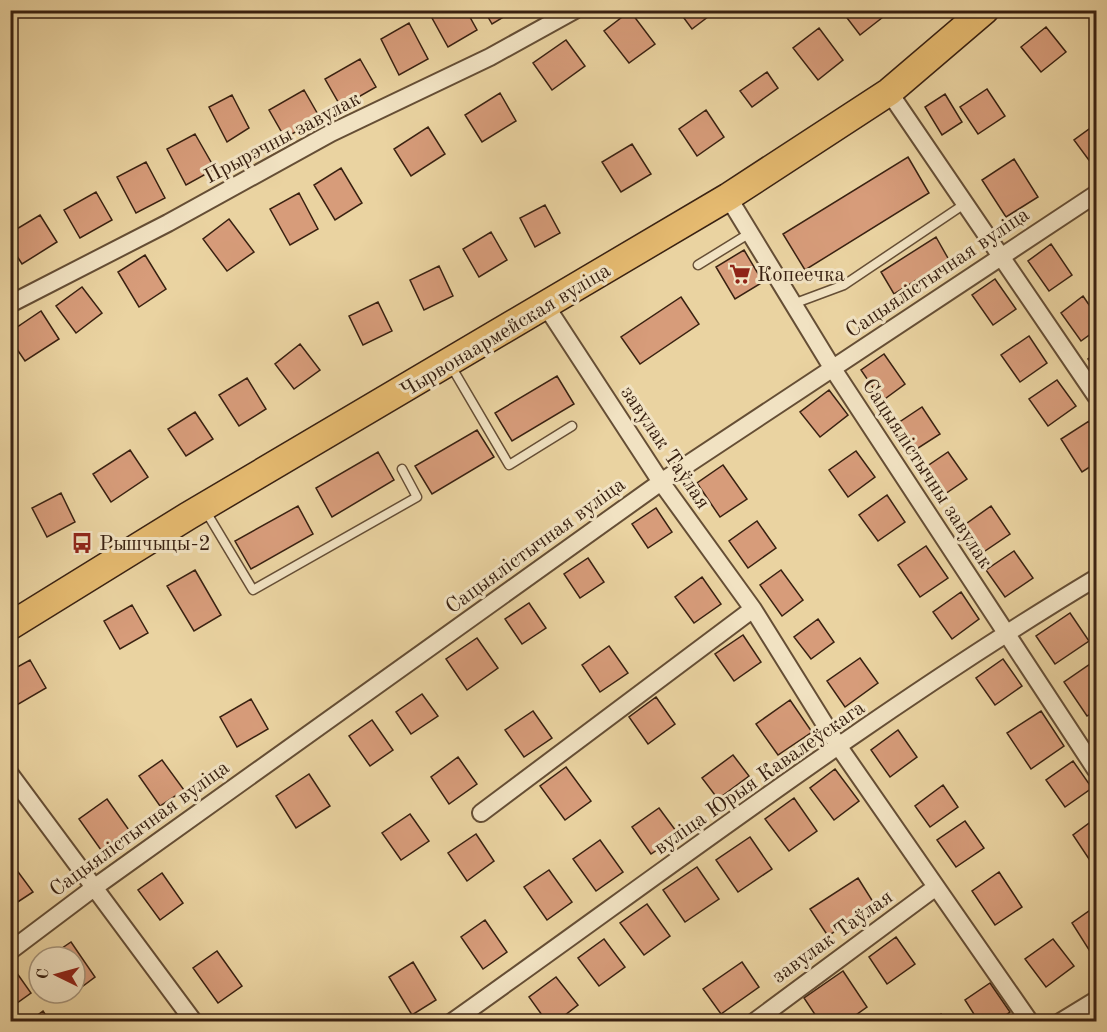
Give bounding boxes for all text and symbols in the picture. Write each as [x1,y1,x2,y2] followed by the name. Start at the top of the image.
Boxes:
[201,88,365,188] street label: Прырэчны завулак
[842,204,1033,342] street label: Сацыялістычная вуліца
[397,260,614,402] street label: Чырвонаармейская вуліца
[728,262,752,286] supermarket icon: Копеечка
[757,265,845,286] place label: Копеечка
[858,375,996,573] street label: Сацыялістычны завулак
[616,383,713,513] street label: завулак Таўлая
[442,474,630,618] street label: Сацыялістычная вуліца
[70,531,94,555] bus stop icon: Рышчыцы-2
[99,534,211,555] place label: Рышчыцы-2
[651,697,869,859] street label: вуліца Юрыя Кавалеўскага
[46,757,234,901] street label: Сацыялістычная вуліца
[769,887,897,988] street label: завулак Таўлая
[27,945,87,1005] north arrow
[36,968,52,980] text: С

